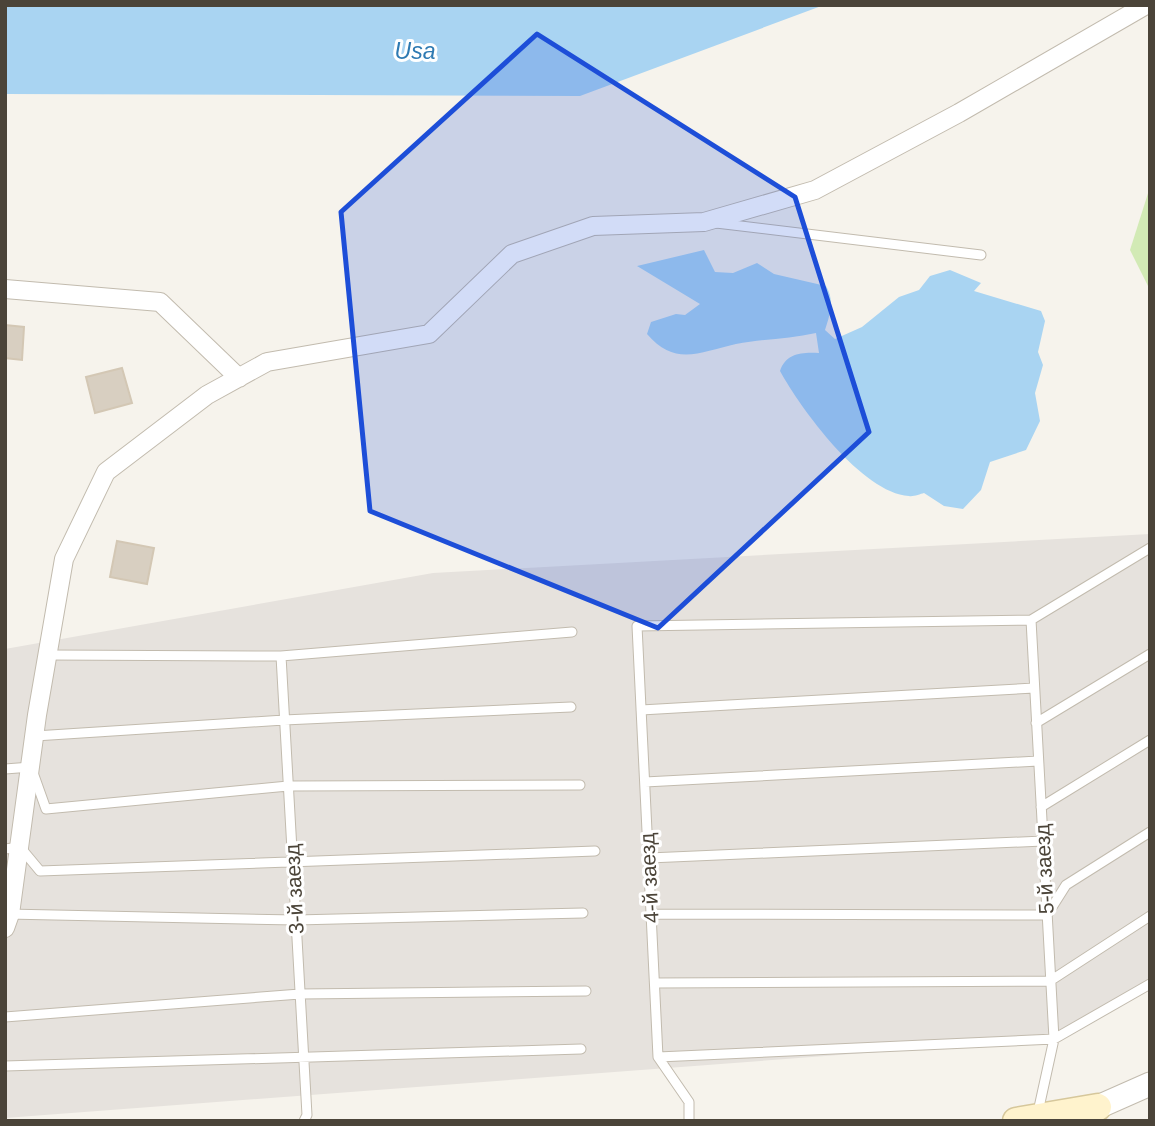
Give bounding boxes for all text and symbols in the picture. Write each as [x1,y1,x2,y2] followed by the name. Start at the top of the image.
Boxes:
[395,38,435,64] water label: Usa
[1030,823,1058,915] street label: 5-й заезд
[635,832,663,924] street label: 4-й заезд
[280,843,308,935] street label: 3-й заезд

